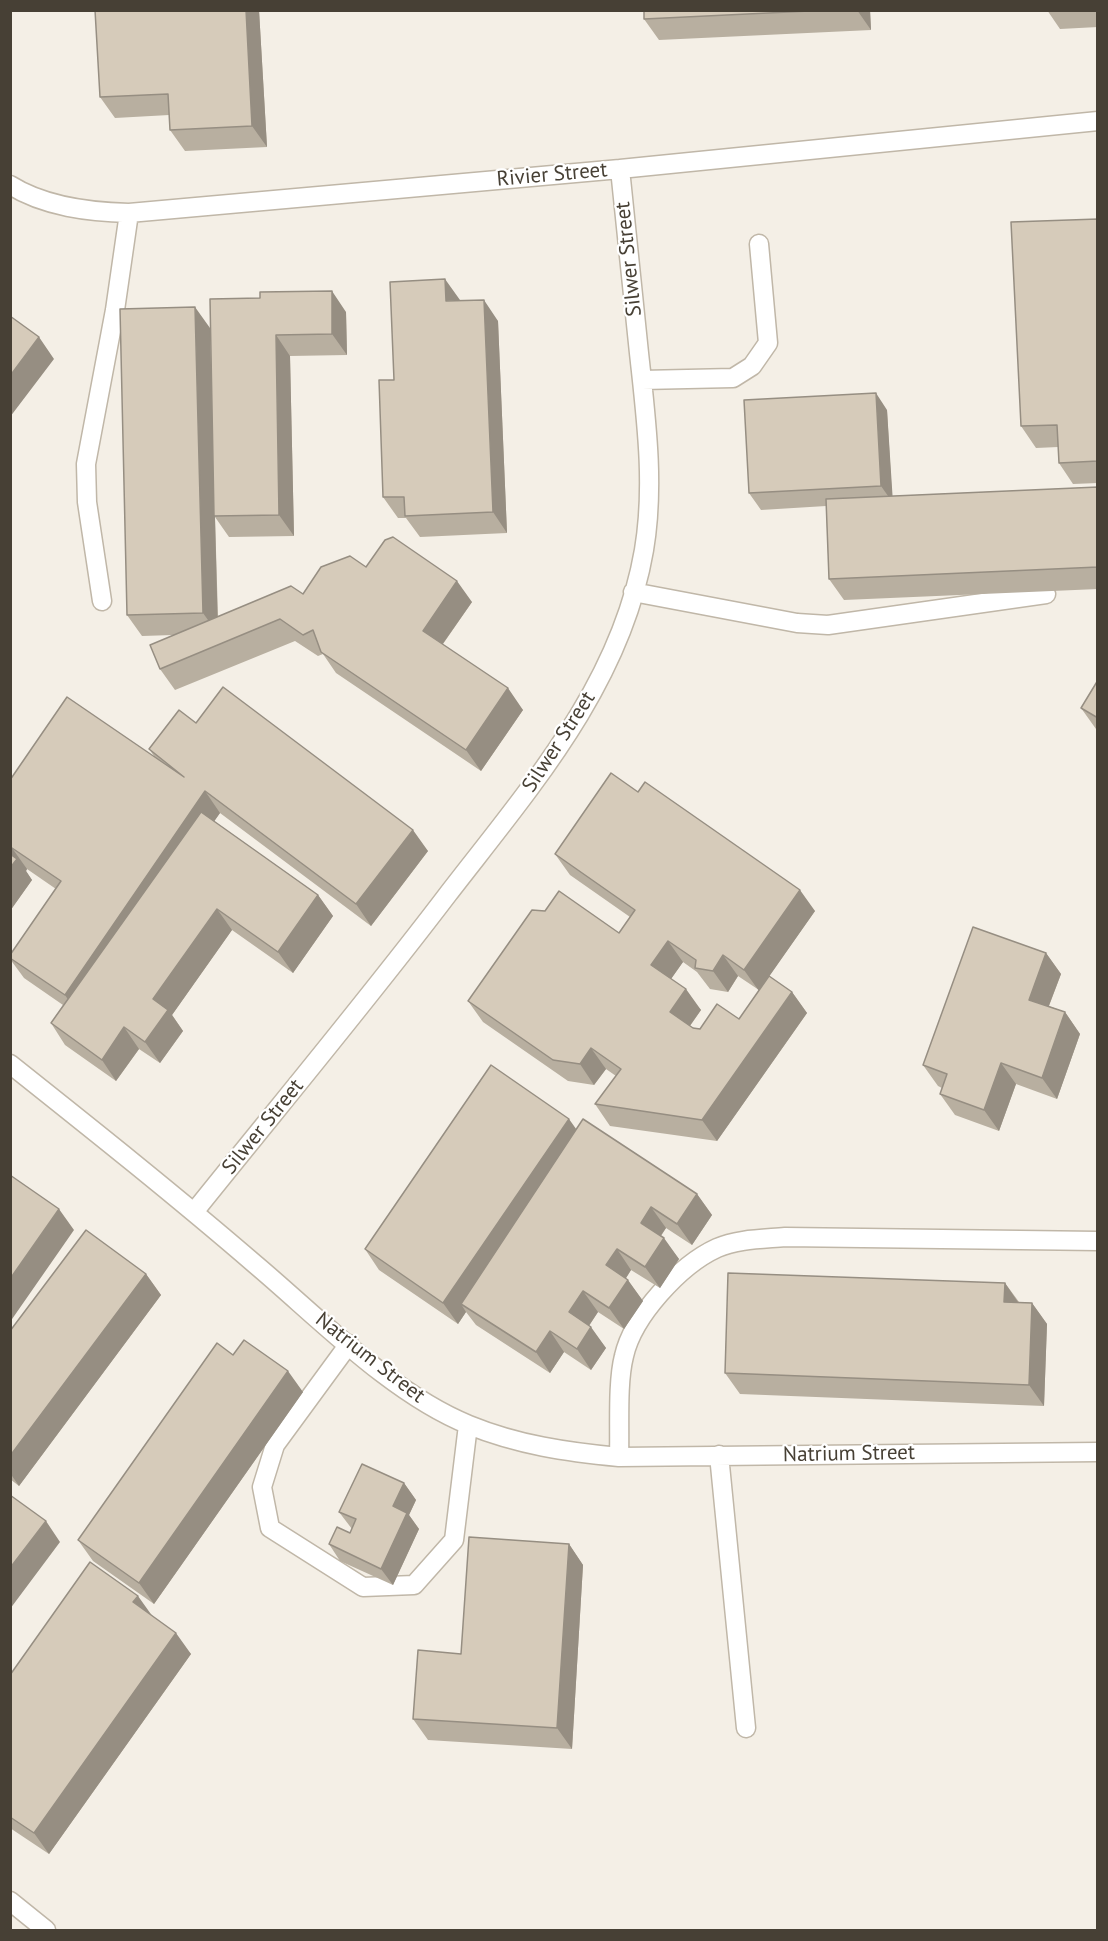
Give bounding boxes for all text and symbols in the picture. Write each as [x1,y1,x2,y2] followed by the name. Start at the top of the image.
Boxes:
[496,158,608,192] street label: Rivier Street
[610,200,648,318] street label: Silwer Street
[517,687,601,797] street label: Silwer Street
[217,1074,309,1180] street label: Silwer Street
[310,1307,430,1409] street label: Natrium Street
[783,1440,915,1468] street label: Natrium Street

